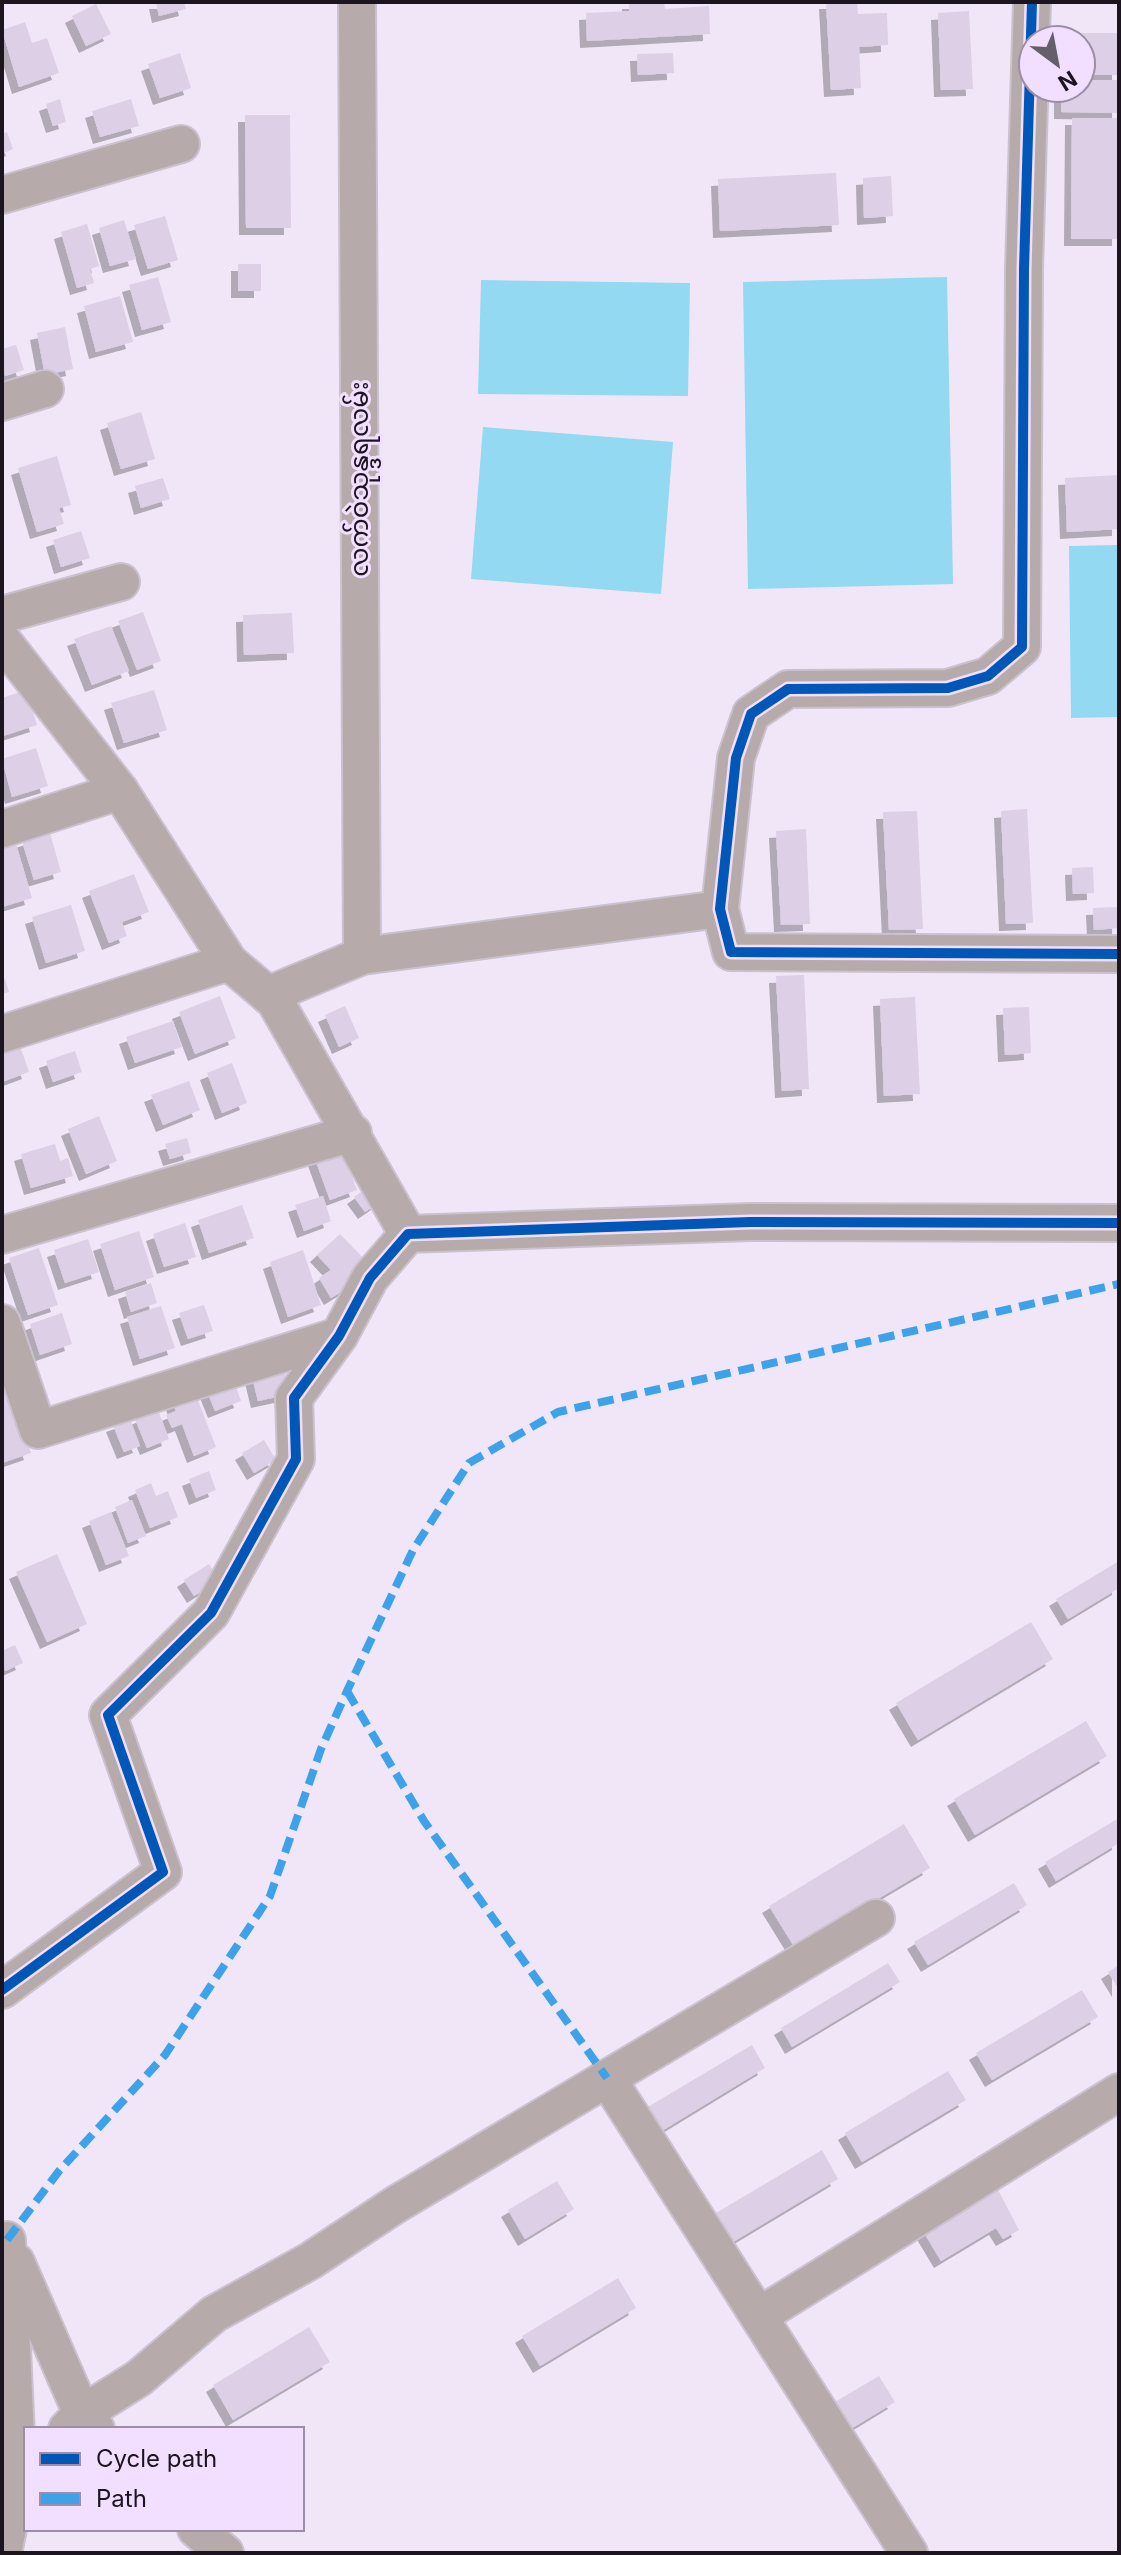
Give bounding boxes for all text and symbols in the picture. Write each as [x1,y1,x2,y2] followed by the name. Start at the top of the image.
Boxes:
[1017,24,1097,104] north arrow
[1054,65,1082,96] text: N
[342,381,381,577] street label: လက်ဝဲသုန္ဒရလမ်း
[24,2427,304,2531] legend
[96,2444,217,2473] text: Cycle path
[96,2484,147,2513] text: Path

